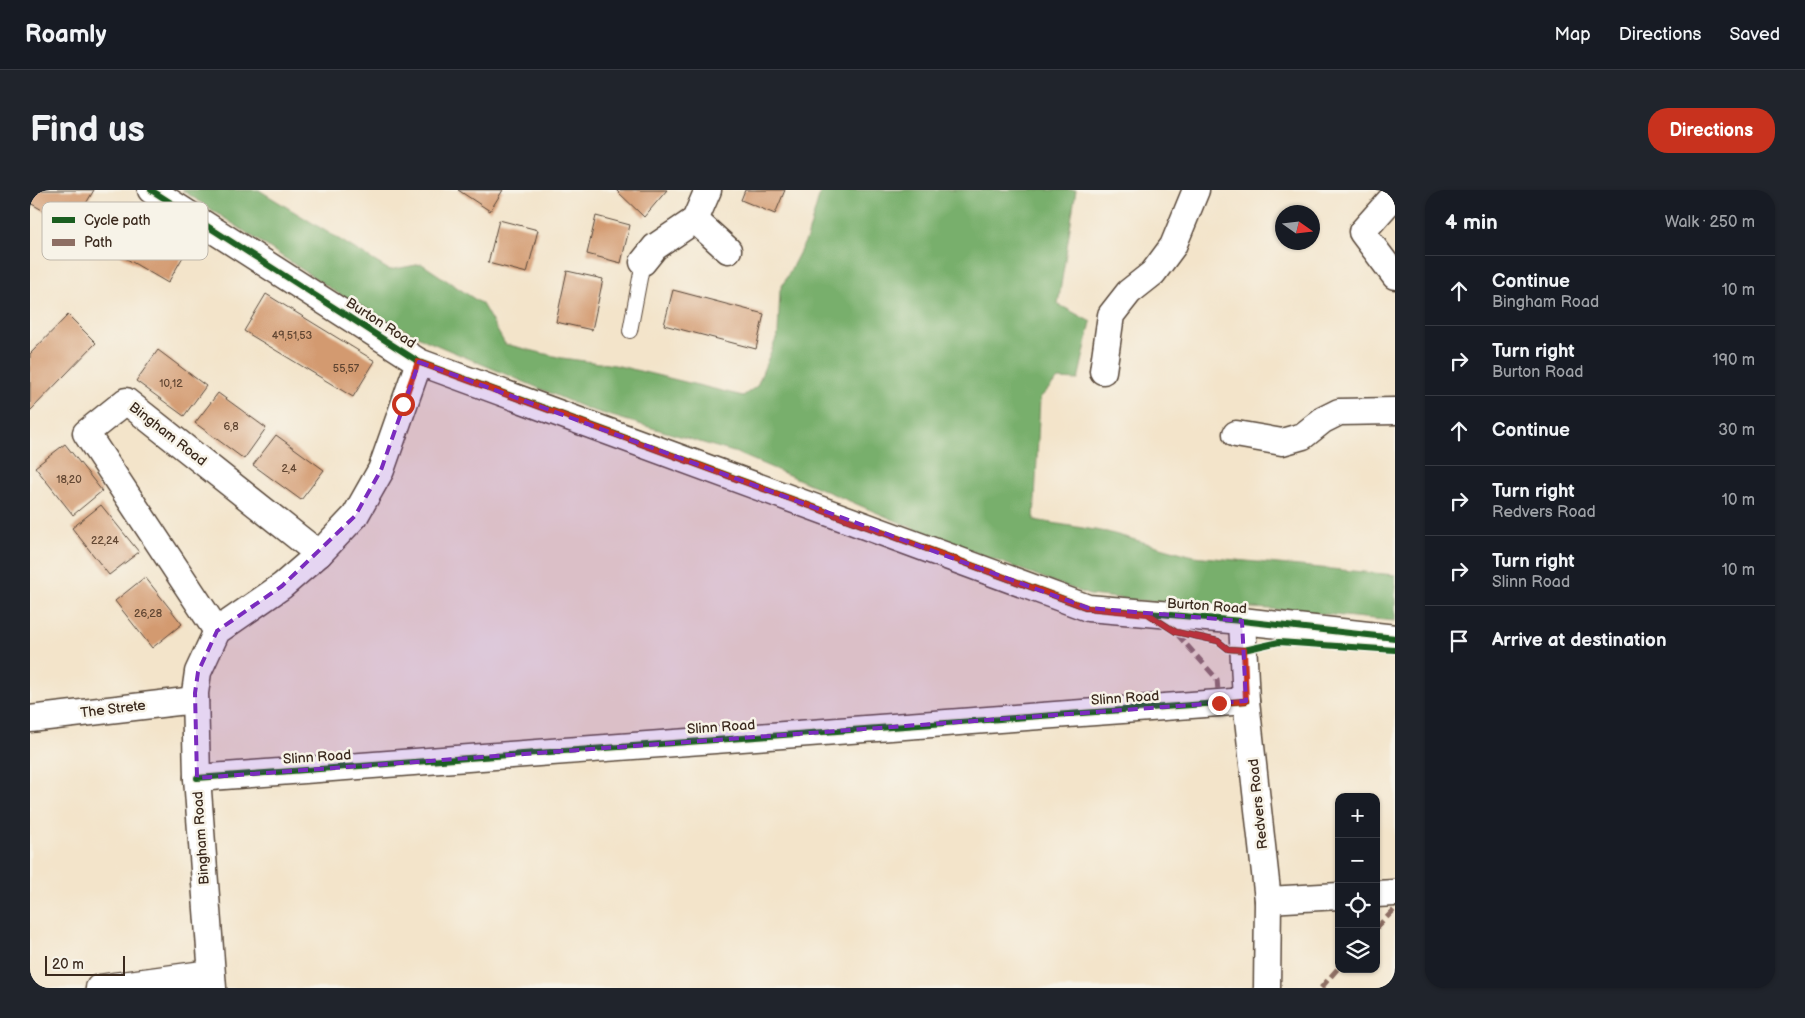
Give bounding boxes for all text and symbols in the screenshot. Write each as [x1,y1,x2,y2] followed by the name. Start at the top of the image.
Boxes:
[25,20,106,49] text: Roamly
[1555,24,1591,45] text: Map
[1619,24,1701,45] text: Directions
[1729,24,1780,45] text: Saved
[1648,108,1775,153] button: Directions
[30,109,145,152] text: Find us
[42,202,208,260] legend
[1275,205,1320,250] north arrow
[1445,210,1498,235] text: 4 min
[84,212,151,229] text: Cycle path
[1665,213,1755,232] text: Walk · 250 m
[84,234,112,251] text: Path
[1492,270,1570,293] text: Continue
[1445,277,1473,305] icon: ahead
[1722,281,1755,300] text: 10 m
[1492,293,1599,312] text: Bingham Road
[343,294,419,352] street label: Burton Road
[272,329,313,342] house number: 49,51,53
[1492,340,1575,363] text: Turn right
[1445,347,1473,375] icon: right
[1713,351,1755,370] text: 190 m
[333,362,360,375] house number: 55,57
[1492,363,1583,382] text: Burton Road
[159,377,183,390] house number: 10,12
[392,393,415,416] route start
[126,398,210,470] street label: Bingham Road
[1445,417,1473,445] icon: ahead
[1492,419,1570,442] text: Continue
[223,420,239,433] house number: 6,8
[1718,421,1755,440] text: 30 m
[281,462,297,475] house number: 2,4
[56,473,82,486] house number: 18,20
[1492,480,1575,503] text: Turn right
[1445,487,1473,515] icon: right
[1722,491,1755,510] text: 10 m
[1492,503,1596,522] text: Redvers Road
[91,534,119,547] house number: 22,24
[1492,550,1575,573] text: Turn right
[1445,557,1473,585] icon: right
[1722,561,1755,580] text: 10 m
[1492,573,1570,592] text: Slinn Road
[1167,595,1247,617] street label: Burton Road
[134,607,162,620] house number: 26,28
[1445,627,1473,655] icon: arrive
[1492,629,1667,652] text: Arrive at destination
[1090,687,1160,709] street label: Slinn Road
[1208,692,1231,715] route end
[79,697,147,721] street label: The Strete
[686,716,756,738] street label: Slinn Road
[282,746,352,768] street label: Slinn Road
[1245,758,1271,850] street label: Redvers Road
[189,791,213,885] street label: Bingham Road
[1335,793,1380,973] map controls
[1335,793,1380,838] button: +
[1335,838,1380,883] button: −
[1335,883,1380,928] button: locate
[1335,928,1380,973] button: layers
[45,953,125,976] scale bar
[52,956,84,973] text: 20 m

